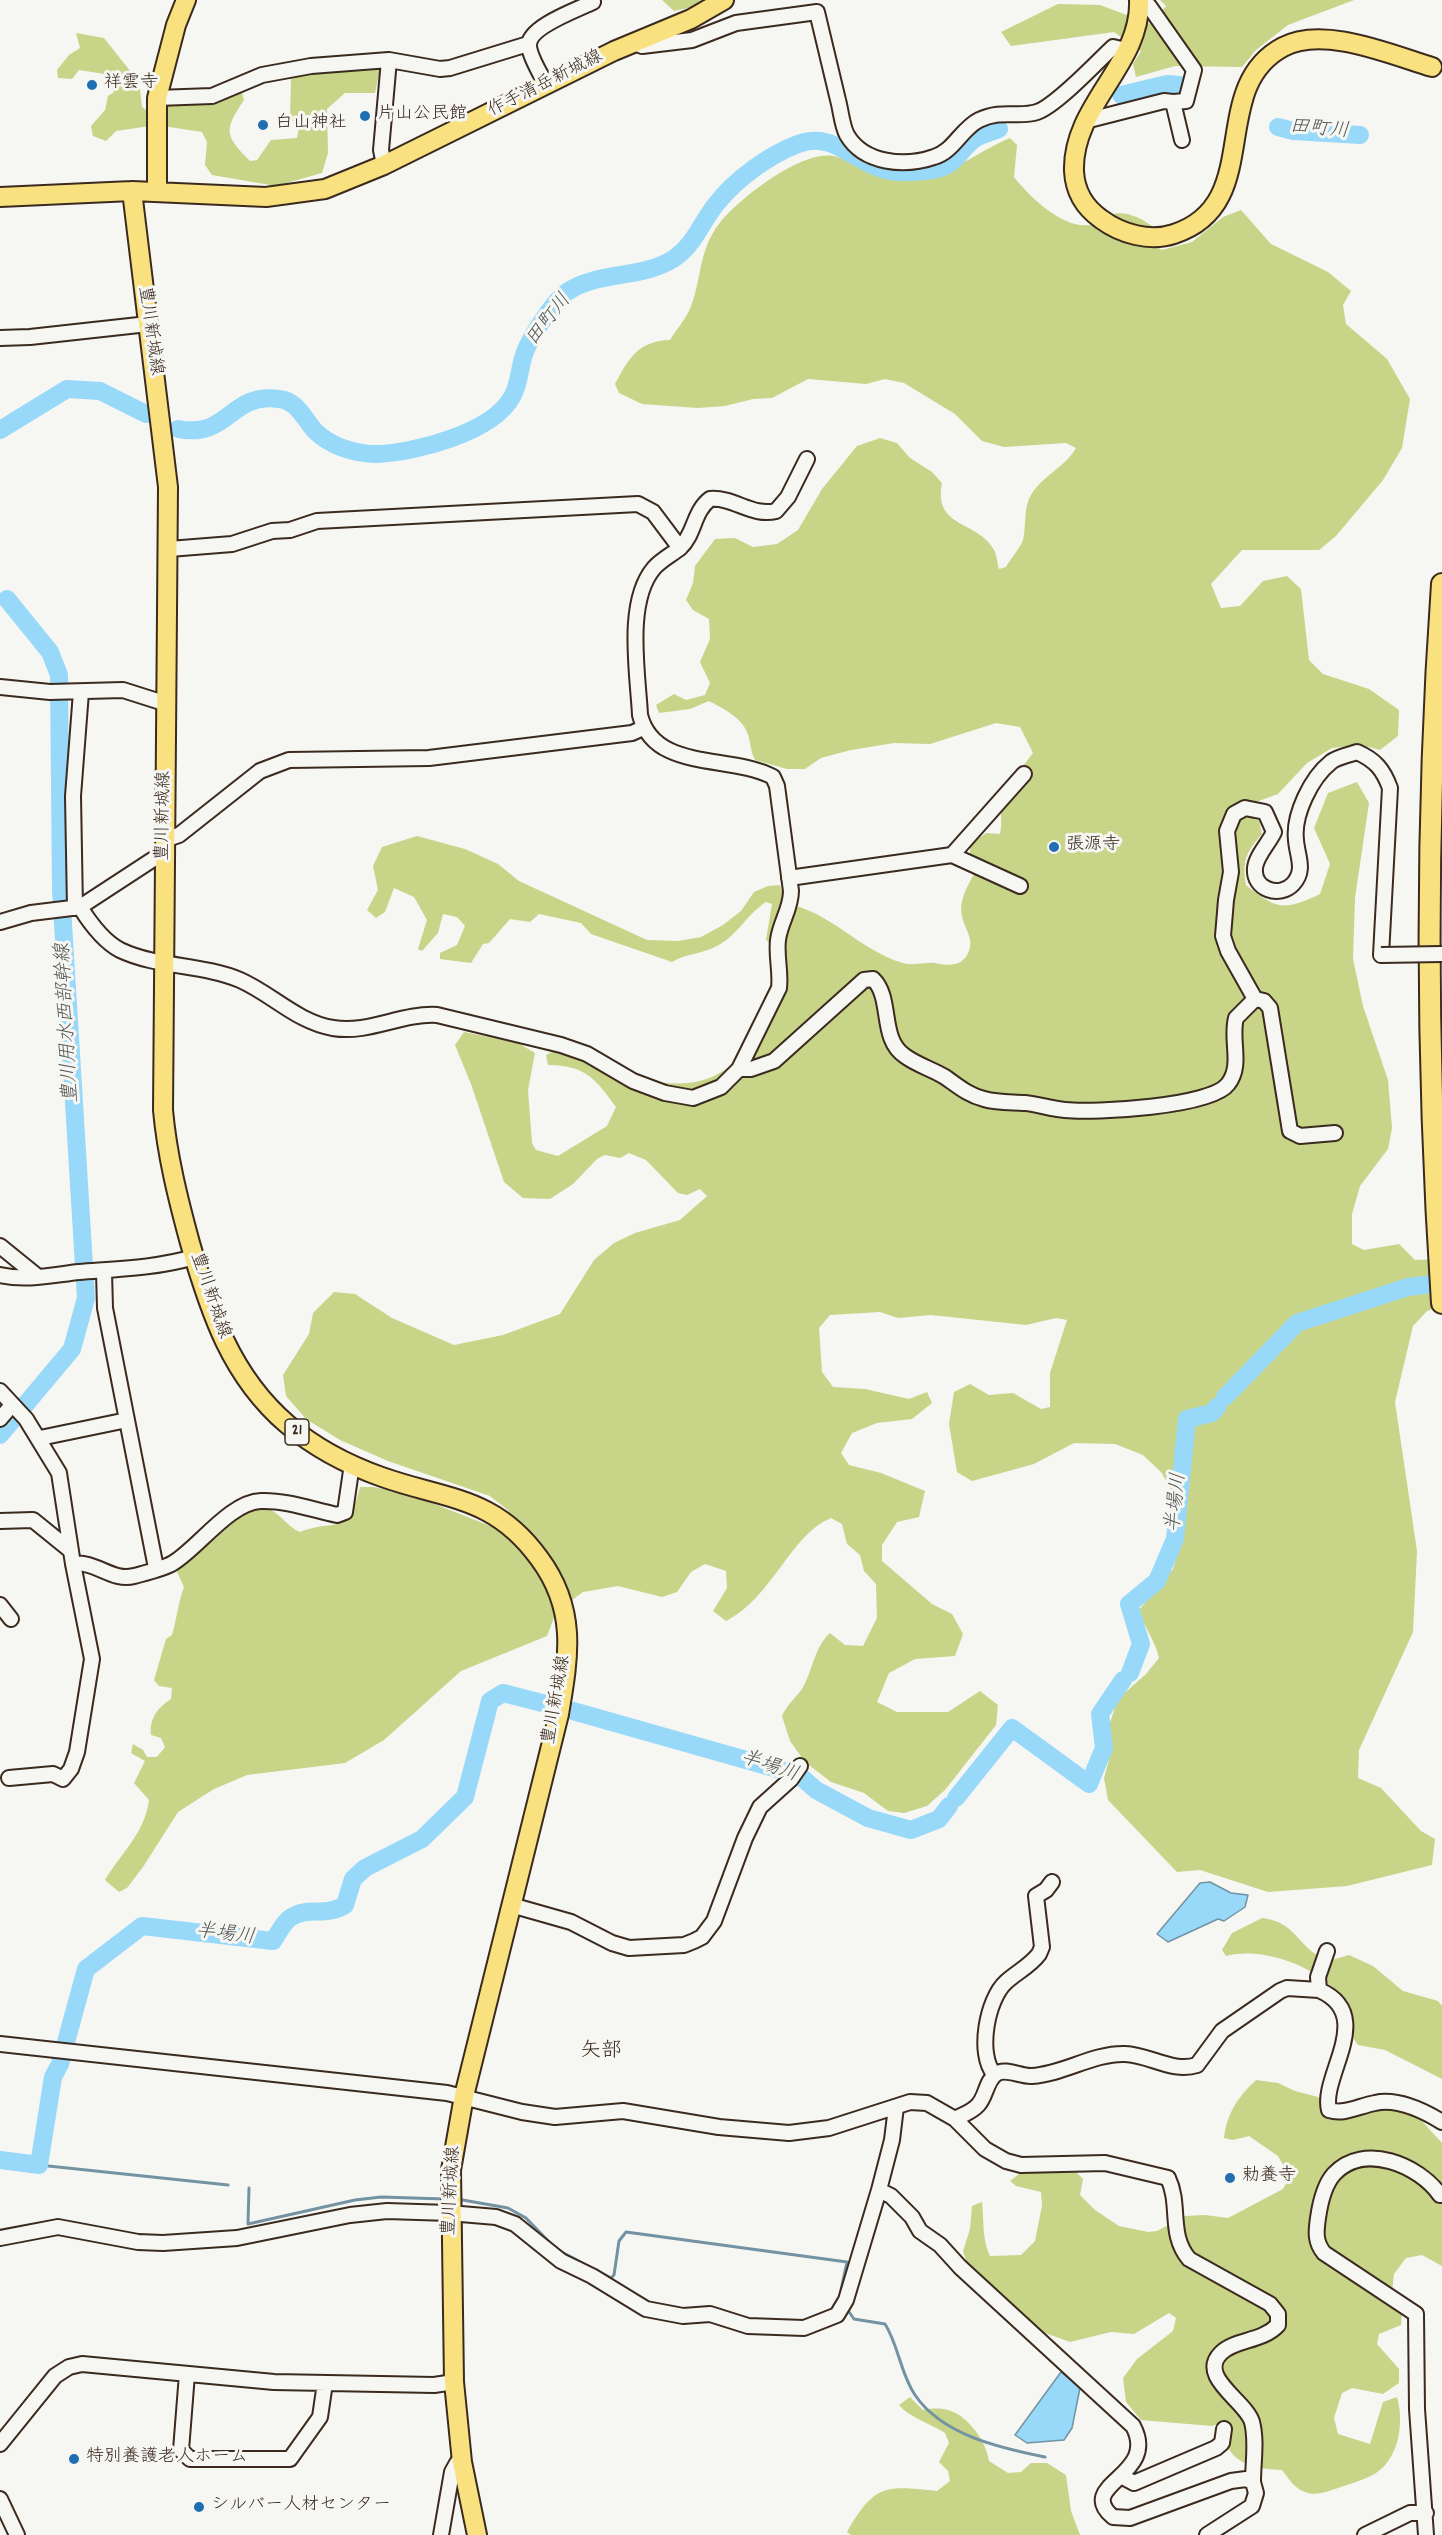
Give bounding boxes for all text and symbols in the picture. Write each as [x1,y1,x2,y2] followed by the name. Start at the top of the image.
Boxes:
[485,47,607,123] street label: 作手清岳新城線
[104,74,158,96] place label: 祥雲寺
[85,78,99,92] marker: 祥雲寺
[377,105,467,127] place label: 片山公民館
[358,109,372,123] marker: 片山公民館
[275,114,347,136] place label: 白山神社
[1288,116,1350,146] water label: 田町川
[256,118,270,132] marker: 白山神社
[132,285,166,377] street label: 豊川新城線
[522,290,578,352] water label: 田町川
[153,771,177,861] street label: 豊川新城線
[1066,836,1120,858] place label: 張源寺
[1047,840,1061,854] marker: 張源寺
[53,942,85,1104] water label: 豊川用水西部幹線
[184,1250,234,1342] street label: 豊川新城線
[285,1419,309,1445] road number: 21
[1163,1472,1193,1534] water label: 半場川
[540,1654,576,1746] street label: 豊川新城線
[737,1747,801,1789] water label: 半場川
[194,1920,256,1952] water label: 半場川
[580,2040,622,2066] district label: 矢部
[440,2145,466,2237] street label: 豊川新城線
[1242,2167,1296,2189] place label: 勅養寺
[1223,2171,1237,2185] marker: 勅養寺
[86,2448,248,2470] place label: 特別養護老人ホーム
[67,2452,81,2466] marker: 特別養護老人ホーム
[211,2496,391,2518] place label: シルバー人材センター
[192,2500,206,2514] marker: シルバー人材センター

